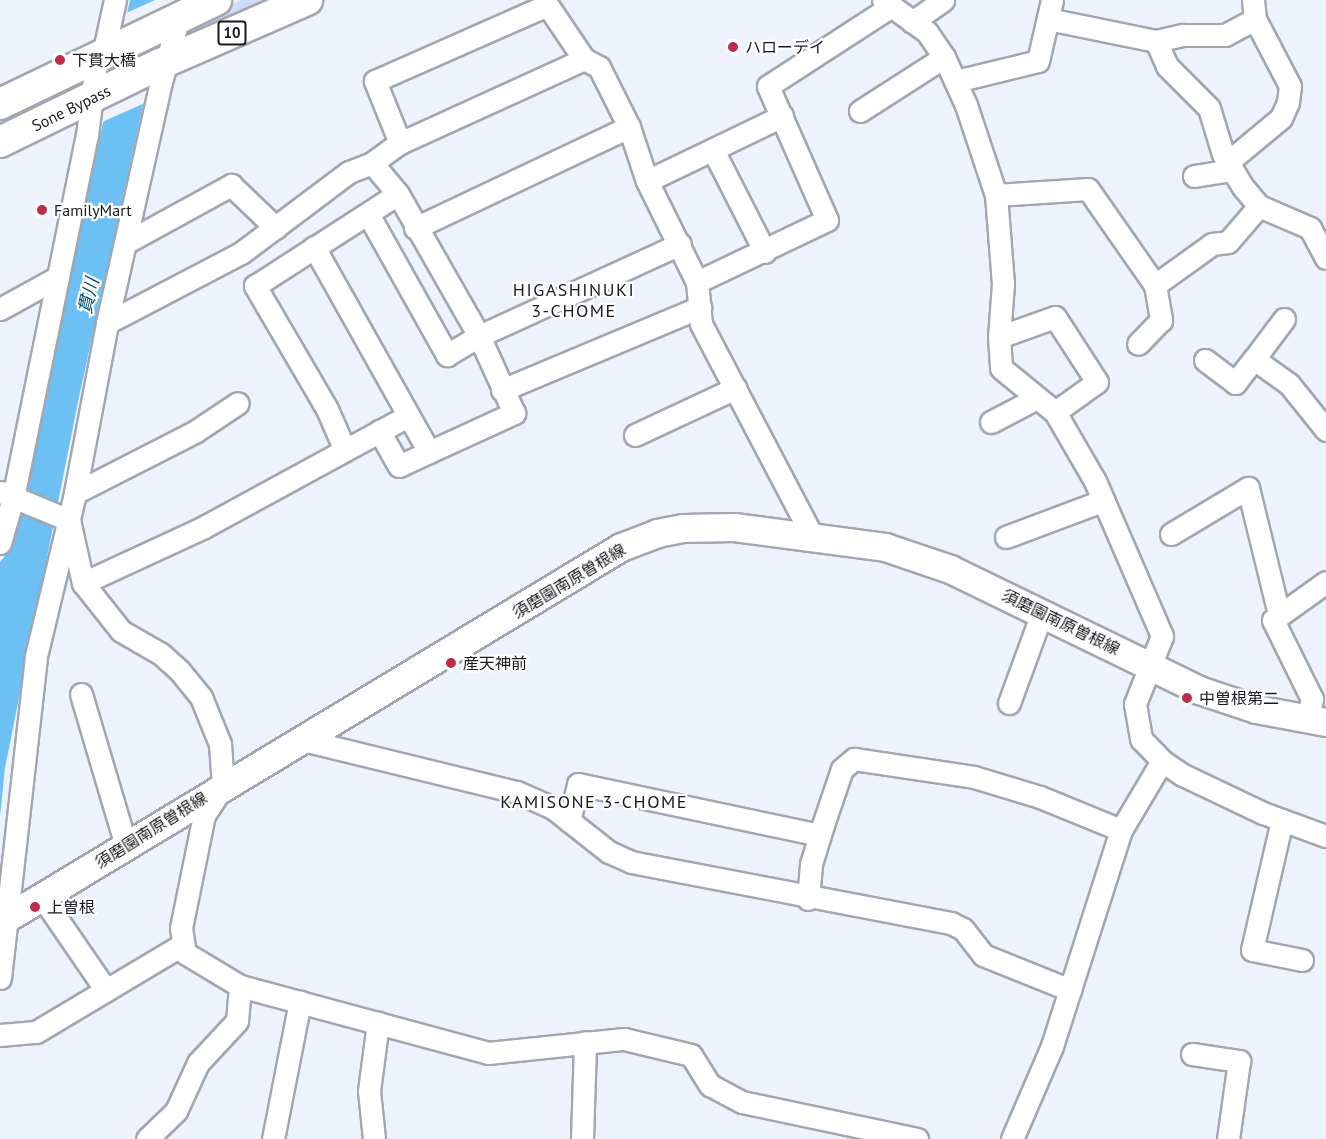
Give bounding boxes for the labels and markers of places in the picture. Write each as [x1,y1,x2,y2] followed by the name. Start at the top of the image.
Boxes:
[745,37,825,57] place label: ハローデイ
[726,40,740,54] marker: ハローデイ
[72,50,136,70] place label: 下貫大橋
[53,53,67,67] marker: 下貫大橋
[54,200,132,220] place label: FamilyMart
[35,203,49,217] marker: FamilyMart
[463,653,527,673] place label: 産天神前
[444,656,458,670] marker: 産天神前
[1199,688,1279,708] place label: 中曽根第二
[1180,691,1194,705] marker: 中曽根第二
[47,897,95,917] place label: 上曽根
[28,900,42,914] marker: 上曽根

